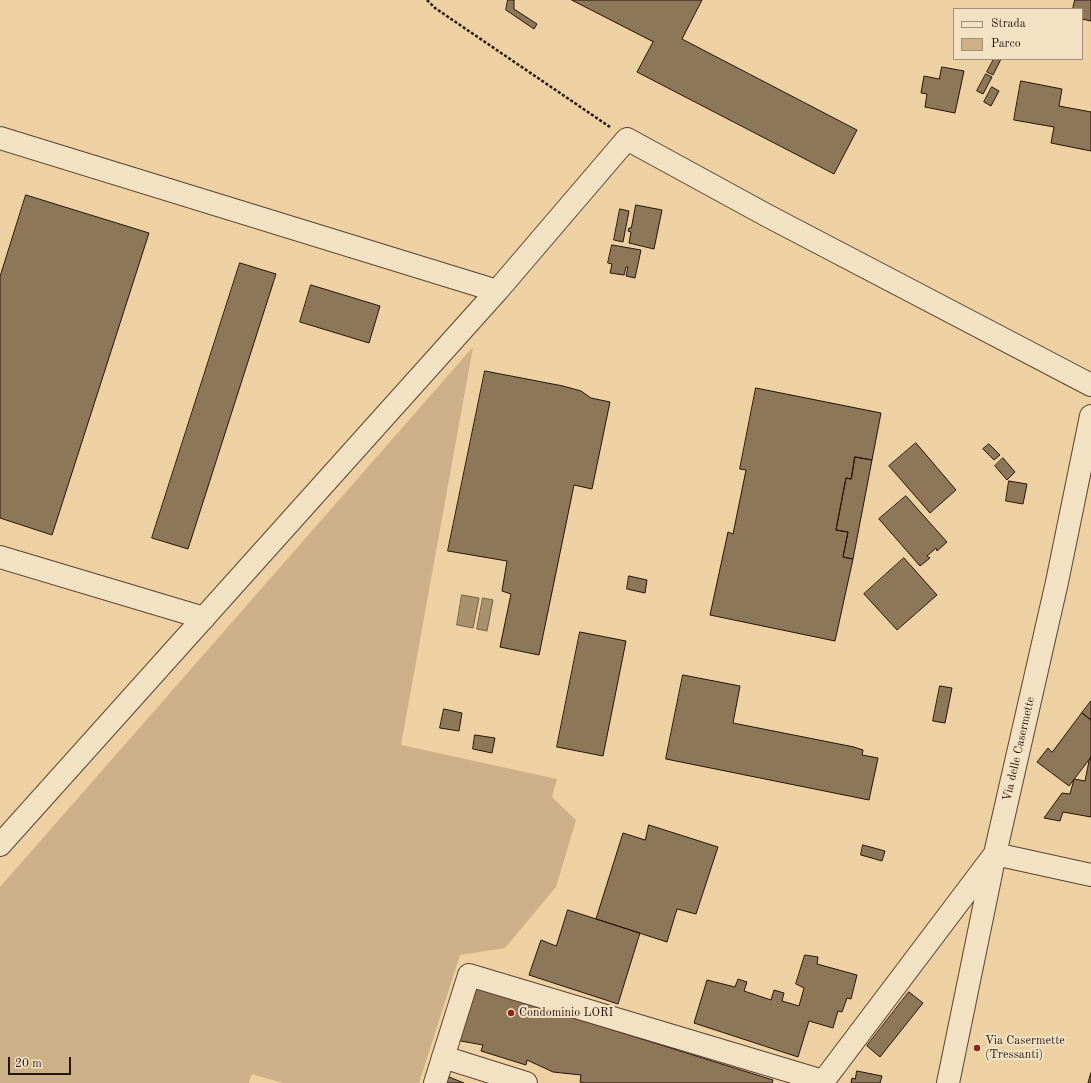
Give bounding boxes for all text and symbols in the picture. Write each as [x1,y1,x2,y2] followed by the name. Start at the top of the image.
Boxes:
[953,8,1083,60] legend
[991,18,1026,30] text: Strada
[991,38,1021,50] text: Parco
[1000,695,1038,803] street label: Via delle Casermette
[519,1006,613,1020] place label: Condominio LORI
[506,1008,516,1018] marker: Condominio LORI
[985,1034,1065,1062] place label: Via Casermette (Tressanti)
[972,1043,982,1053] marker: Via Casermette (Tressanti)
[10,1049,73,1075] scale bar
[15,1058,42,1070] text: 20 m

